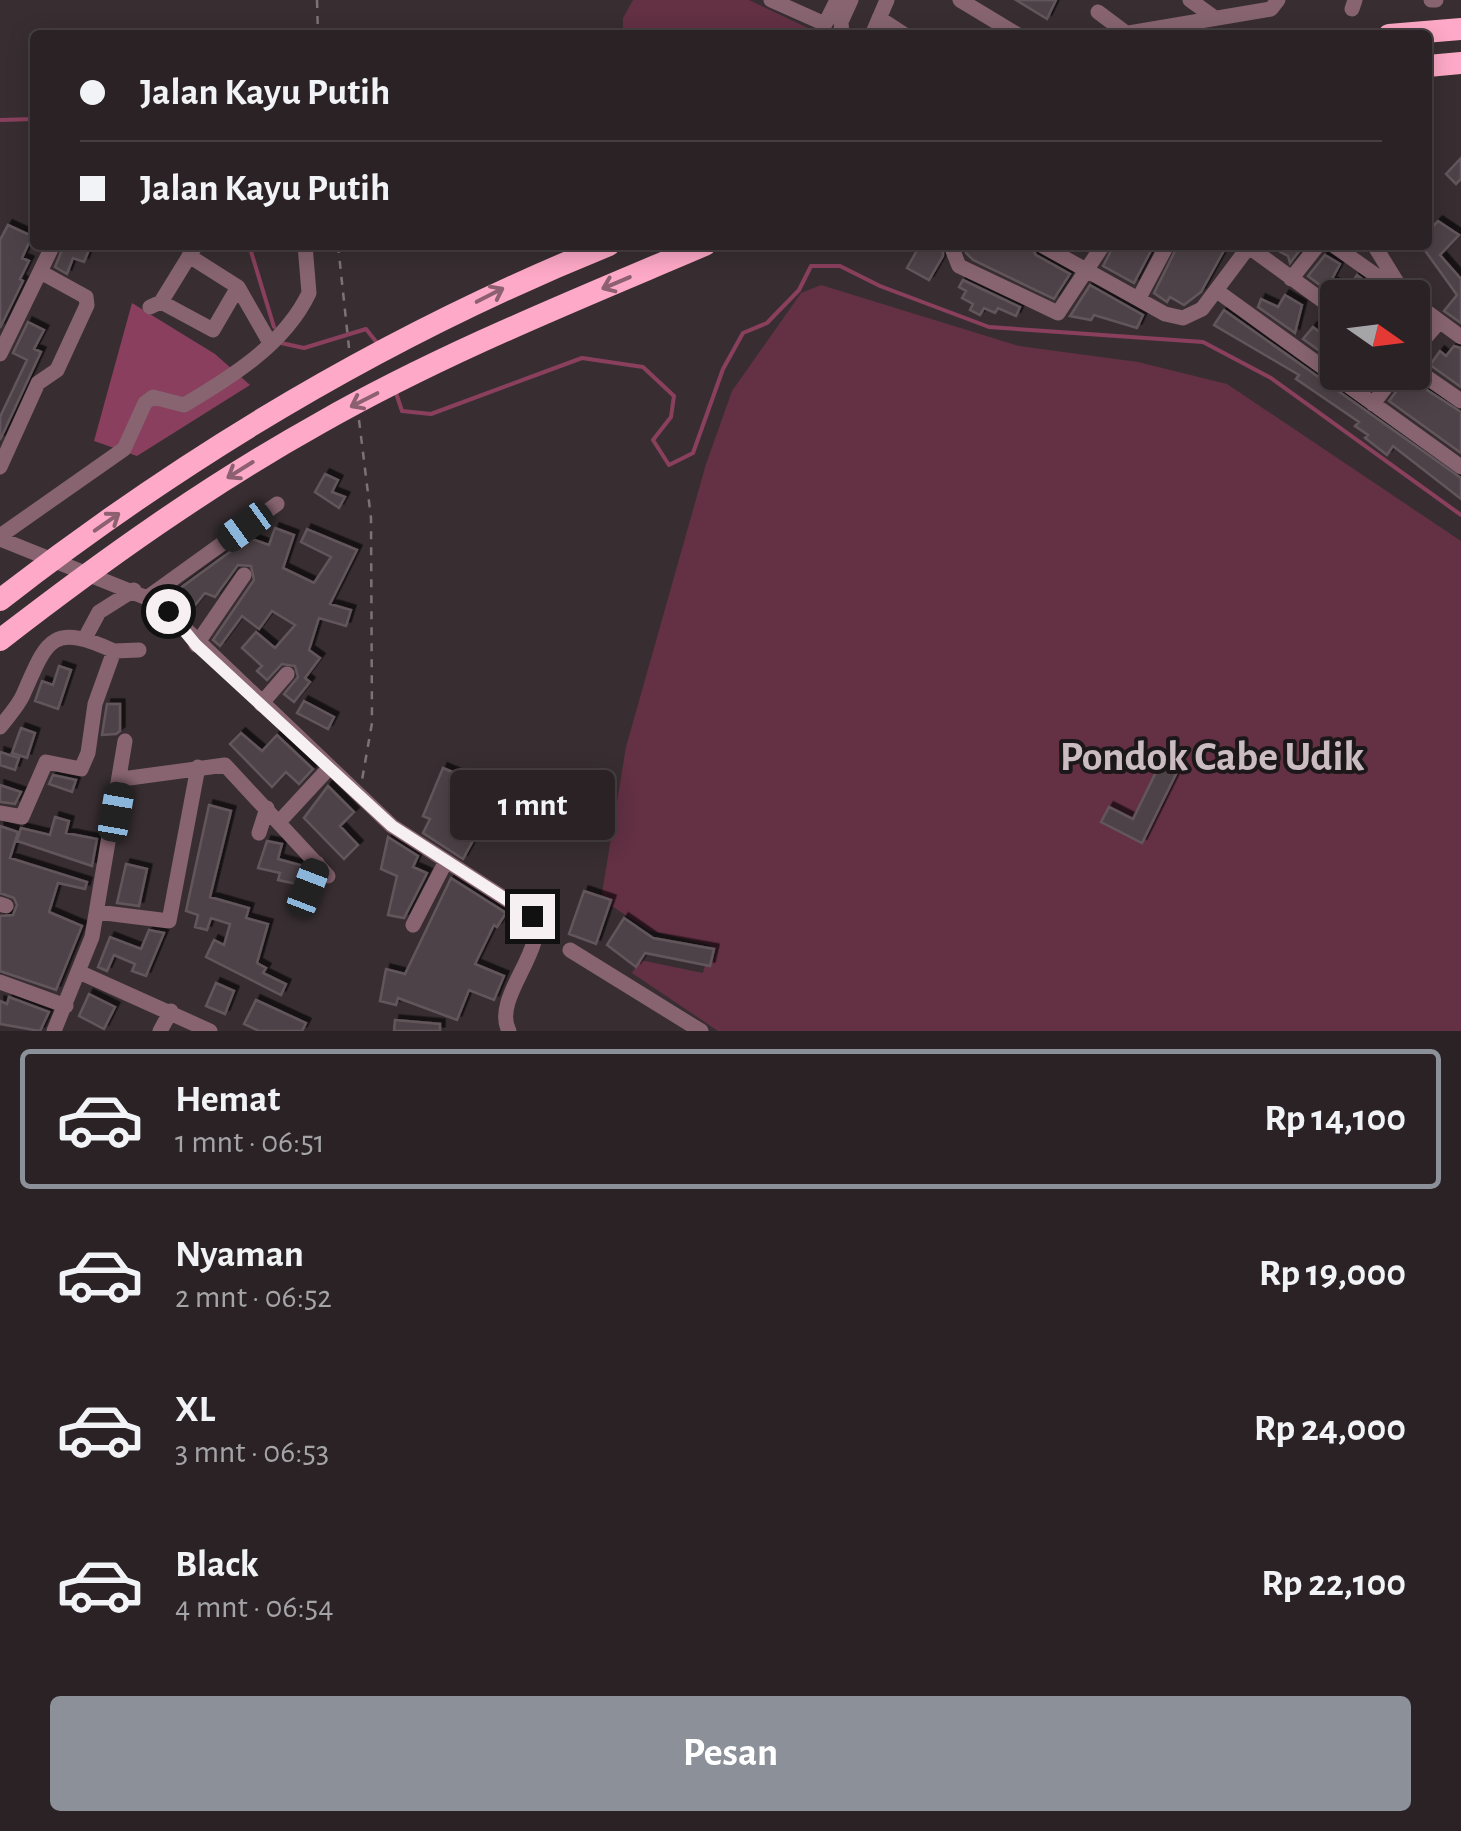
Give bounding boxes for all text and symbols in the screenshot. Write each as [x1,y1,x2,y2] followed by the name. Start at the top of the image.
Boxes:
[140,74,390,112] text: Jalan Kayu Putih
[140,170,390,208] text: Jalan Kayu Putih
[601,275,631,293] one-way arrow
[1320,280,1430,390] north arrow
[1320,280,1430,390] map controls
[474,285,504,304] one-way arrow
[350,391,380,410] one-way arrow
[226,460,255,481] one-way arrow
[212,497,278,557] car
[93,512,120,533] one-way arrow
[146,589,191,634] route start
[1060,736,1364,778] district label: Pondok Cabe Udik
[450,771,614,841] callout: 1 mnt
[96,780,136,844] car
[498,789,567,821] text: 1 mnt
[283,855,333,921] car
[510,894,555,939] route end
[55,1074,145,1164] icon: car
[175,1081,280,1119] text: Hemat
[1264,1100,1406,1138] text: Rp 14,100
[175,1126,325,1158] text: 1 mnt · 06:51
[55,1229,145,1319] icon: car
[175,1236,304,1274] text: Nyaman
[1259,1255,1406,1293] text: Rp 19,000
[175,1281,332,1313] text: 2 mnt · 06:52
[55,1384,145,1474] icon: car
[175,1391,215,1429] text: XL
[1254,1410,1406,1448] text: Rp 24,000
[175,1436,329,1468] text: 3 mnt · 06:53
[55,1539,145,1629] icon: car
[175,1546,259,1584] text: Black
[1261,1565,1406,1603] text: Rp 22,100
[175,1591,334,1623] text: 4 mnt · 06:54
[50,1696,1411,1811] button: Pesan

